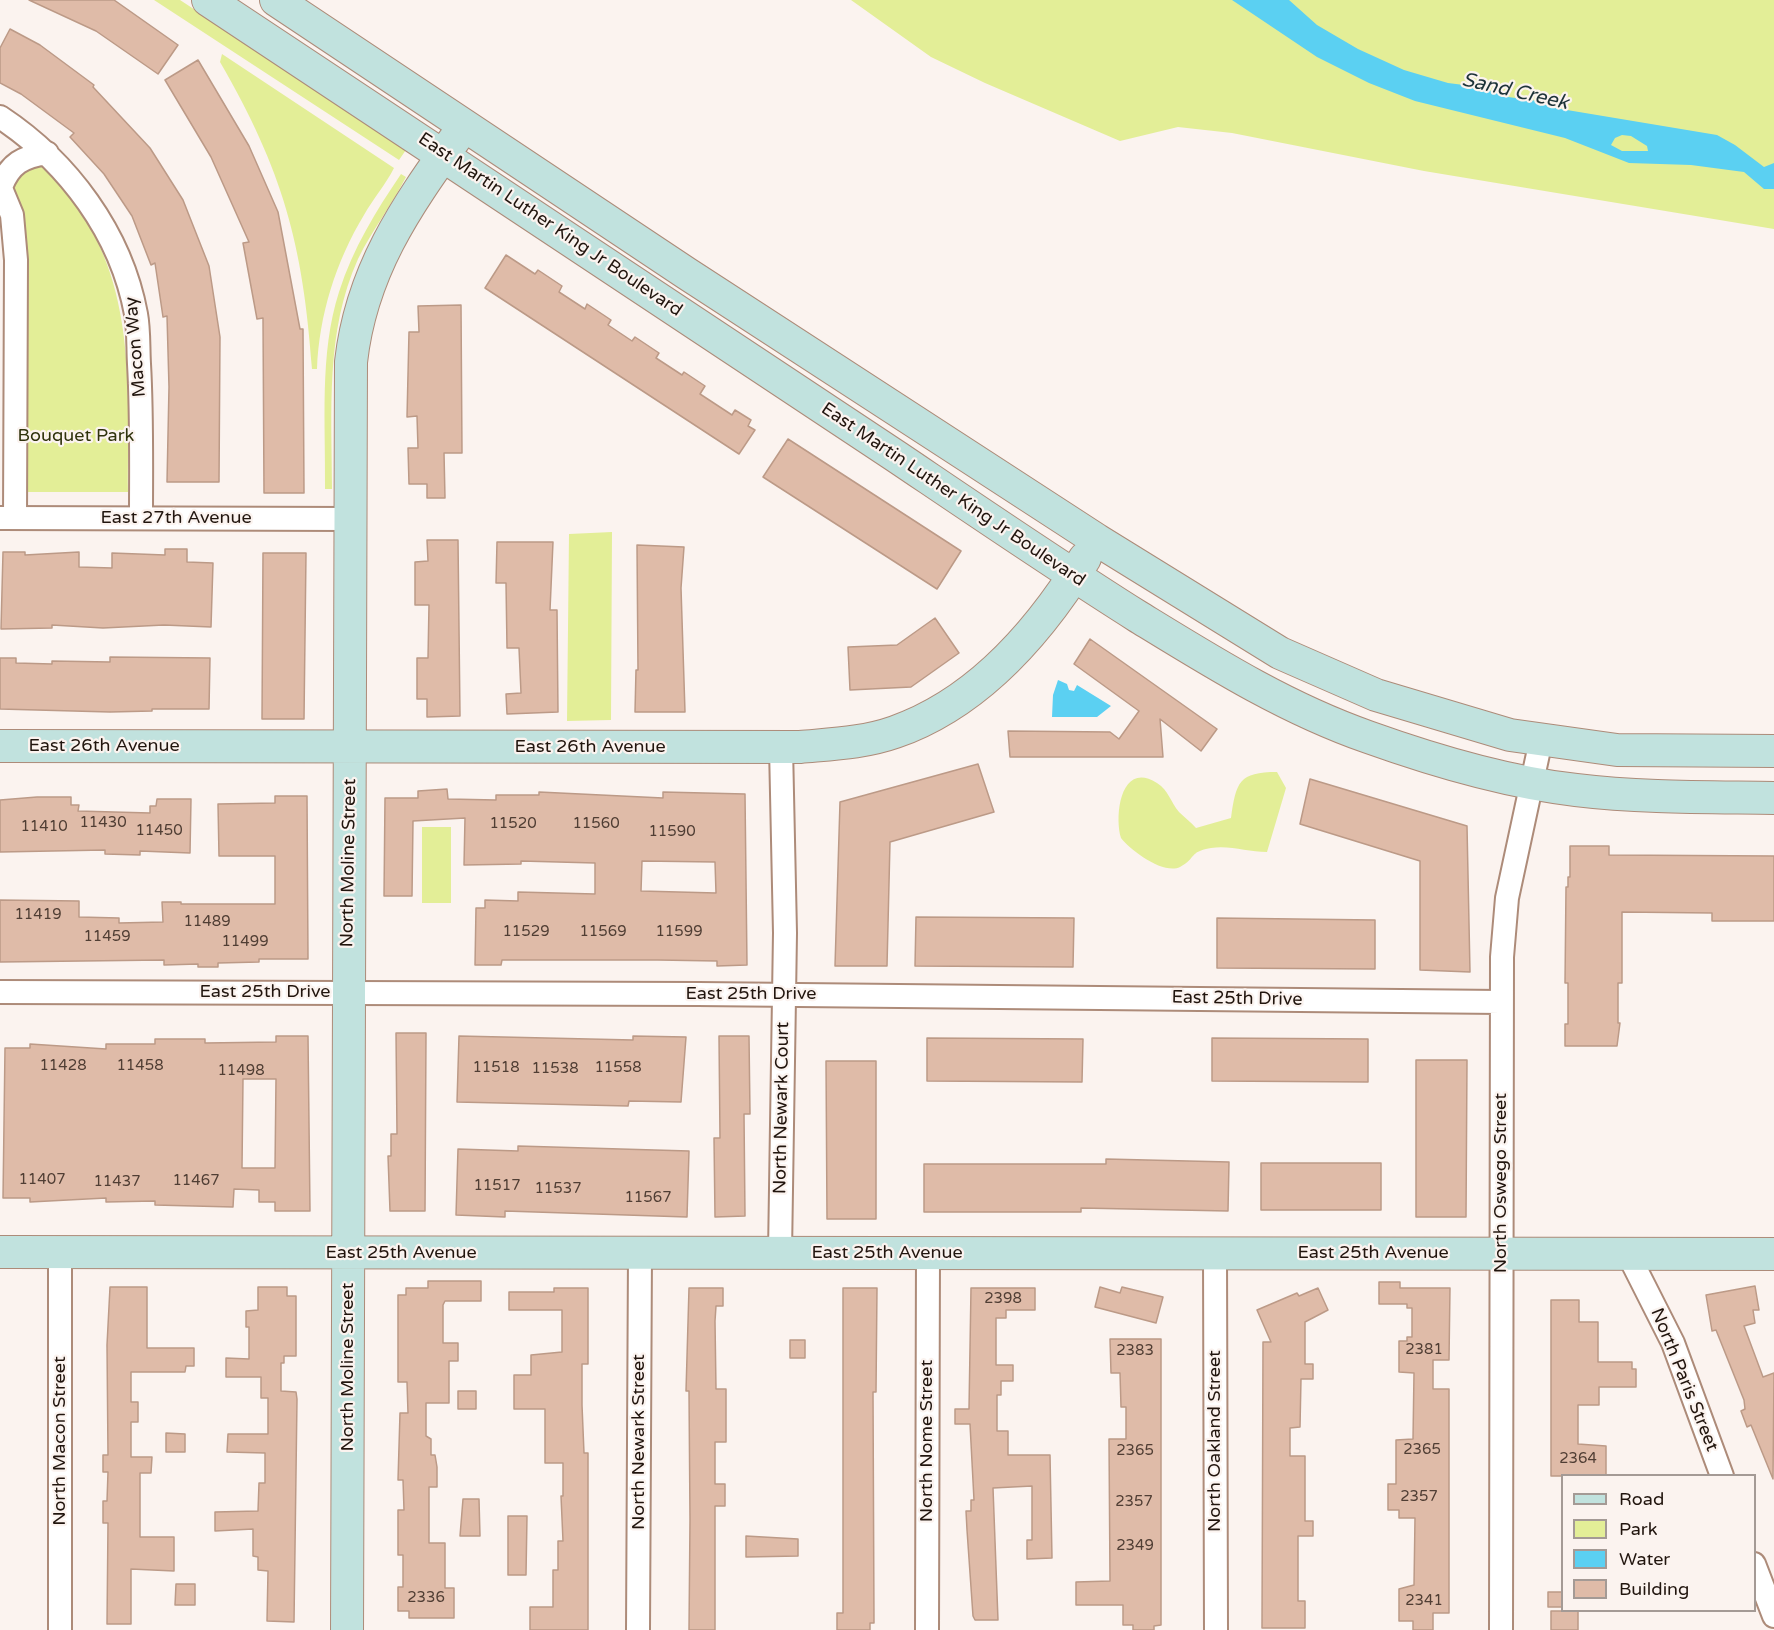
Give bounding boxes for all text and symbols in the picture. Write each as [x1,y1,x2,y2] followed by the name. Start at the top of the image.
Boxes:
[1460,68,1570,116] water label: Sand Creek
[414,128,686,322] street label: East Martin Luther King Jr Boulevard
[121,296,151,398] street label: Macon Way
[817,398,1089,592] street label: East Martin Luther King Jr Boulevard
[18,425,134,447] park label: Bouquet Park
[100,507,252,529] street label: East 27th Avenue
[28,735,180,757] street label: East 26th Avenue
[514,736,666,758] street label: East 26th Avenue
[337,778,361,948] street label: North Moline Street
[79,814,127,832] house number: 11430
[489,815,537,833] house number: 11520
[572,815,620,833] house number: 11560
[20,818,68,836] house number: 11410
[135,822,183,840] house number: 11450
[648,823,696,841] house number: 11590
[14,906,62,924] house number: 11419
[183,913,231,931] house number: 11489
[502,923,550,941] house number: 11529
[579,923,627,941] house number: 11569
[655,923,703,941] house number: 11599
[83,928,131,946] house number: 11459
[221,933,269,951] house number: 11499
[199,981,331,1003] street label: East 25th Drive
[685,983,817,1005] street label: East 25th Drive
[1171,987,1303,1011] street label: East 25th Drive
[770,1022,794,1194] street label: North Newark Court
[39,1057,87,1075] house number: 11428
[116,1057,164,1075] house number: 11458
[472,1059,520,1077] house number: 11518
[594,1059,642,1077] house number: 11558
[531,1060,579,1078] house number: 11538
[217,1062,265,1080] house number: 11498
[1490,1093,1512,1273] street label: North Oswego Street
[18,1171,66,1189] house number: 11407
[172,1172,220,1190] house number: 11467
[93,1173,141,1191] house number: 11437
[473,1177,521,1195] house number: 11517
[534,1180,582,1198] house number: 11537
[624,1189,672,1207] house number: 11567
[325,1242,477,1264] street label: East 25th Avenue
[811,1242,963,1264] street label: East 25th Avenue
[1297,1242,1449,1264] street label: East 25th Avenue
[337,1283,359,1451] street label: North Moline Street
[984,1290,1022,1308] house number: 2398
[1645,1305,1723,1455] street label: North Paris Street
[1405,1341,1443,1359] house number: 2381
[1116,1342,1154,1360] house number: 2383
[1204,1350,1226,1532] street label: North Oakland Street
[628,1354,650,1530] street label: North Newark Street
[49,1356,71,1526] street label: North Macon Street
[916,1360,938,1522] street label: North Nome Street
[1403,1441,1441,1459] house number: 2365
[1116,1442,1154,1460] house number: 2365
[1559,1450,1597,1468] house number: 2364
[1561,1474,1756,1612] legend
[1400,1488,1438,1506] house number: 2357
[1619,1488,1664,1510] text: Road
[1115,1493,1153,1511] house number: 2357
[1619,1518,1657,1540] text: Park
[1116,1537,1154,1555] house number: 2349
[1619,1548,1670,1570] text: Water
[1619,1578,1689,1600] text: Building
[407,1589,445,1607] house number: 2336
[1405,1592,1443,1610] house number: 2341

